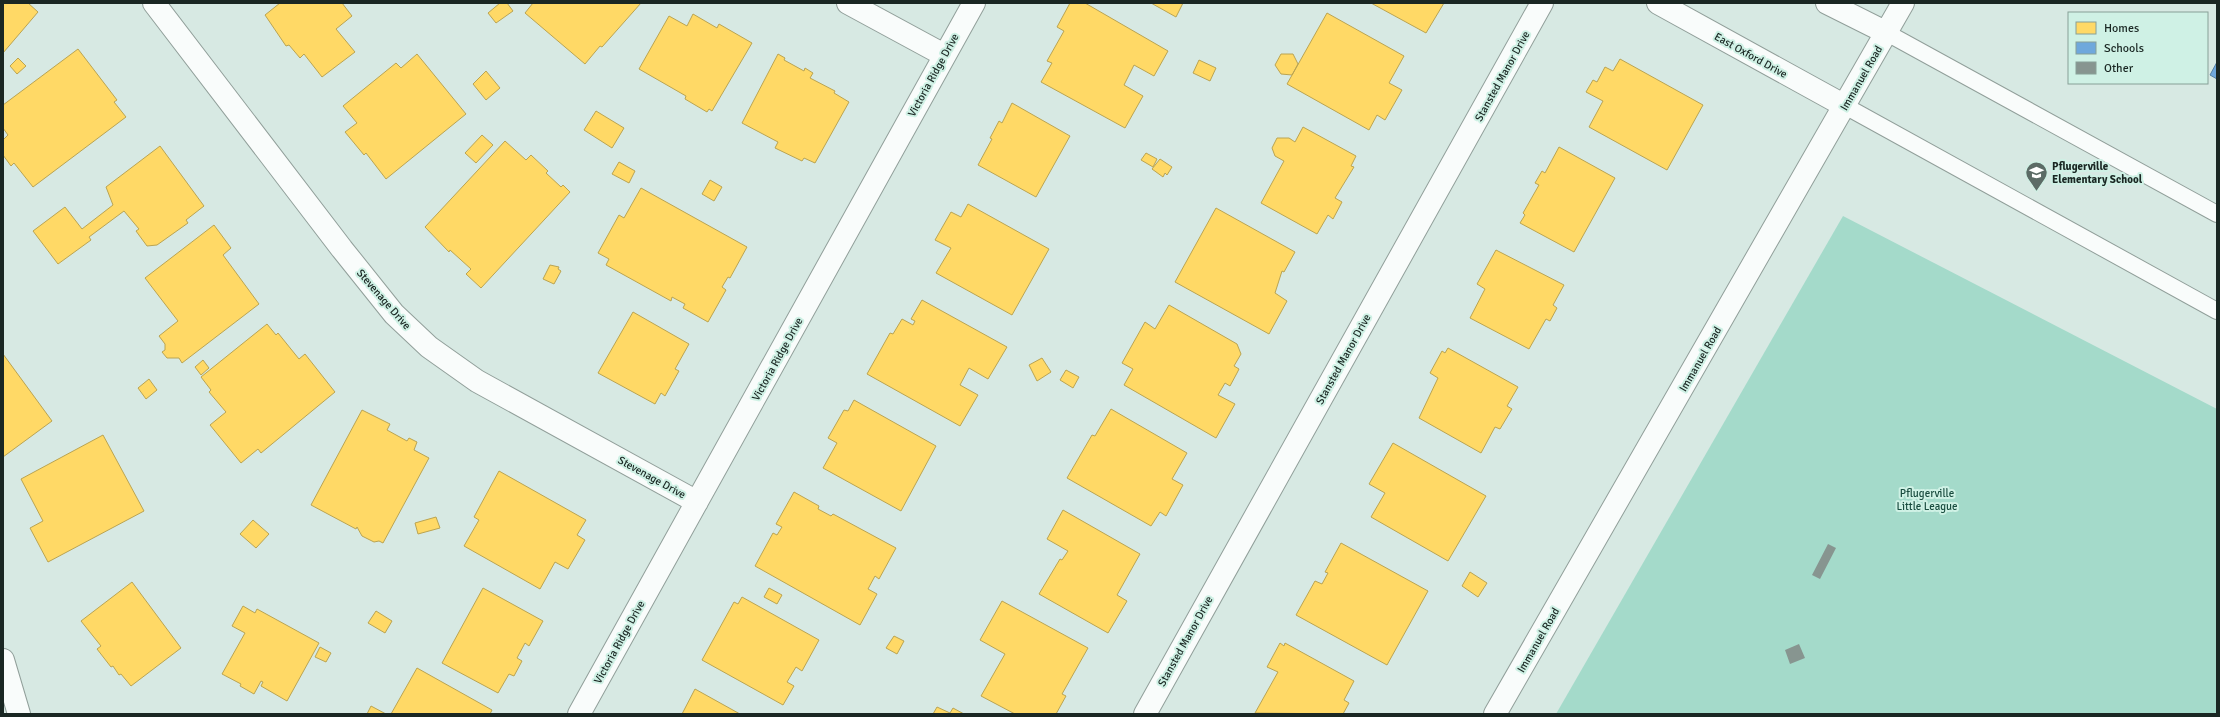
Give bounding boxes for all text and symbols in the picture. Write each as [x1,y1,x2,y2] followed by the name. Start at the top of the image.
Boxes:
[2068,12,2208,84] legend
[2104,21,2139,36] text: Homes
[1472,29,1533,124] street label: Stansted Manor Drive
[1712,30,1789,81] street label: East Oxford Drive
[905,31,962,119] street label: Victoria Ridge Drive
[2104,41,2144,56] text: Schools
[1838,43,1885,113] street label: Immanuel Road
[2104,61,2134,76] text: Other
[2024,159,2050,192] school or university icon: Pflugerville Elementary School
[2052,160,2143,186] place label: Pflugerville Elementary School
[354,267,413,332] street label: Stevenage Drive
[1313,312,1374,407] street label: Stansted Manor Drive
[749,315,806,403] street label: Victoria Ridge Drive
[1677,324,1724,394] street label: Immanuel Road
[616,453,688,501] street label: Stevenage Drive
[1896,487,1958,513] park label: Pflugerville Little League
[1155,594,1216,689] street label: Stansted Manor Drive
[591,598,648,686] street label: Victoria Ridge Drive
[1515,605,1562,675] street label: Immanuel Road

